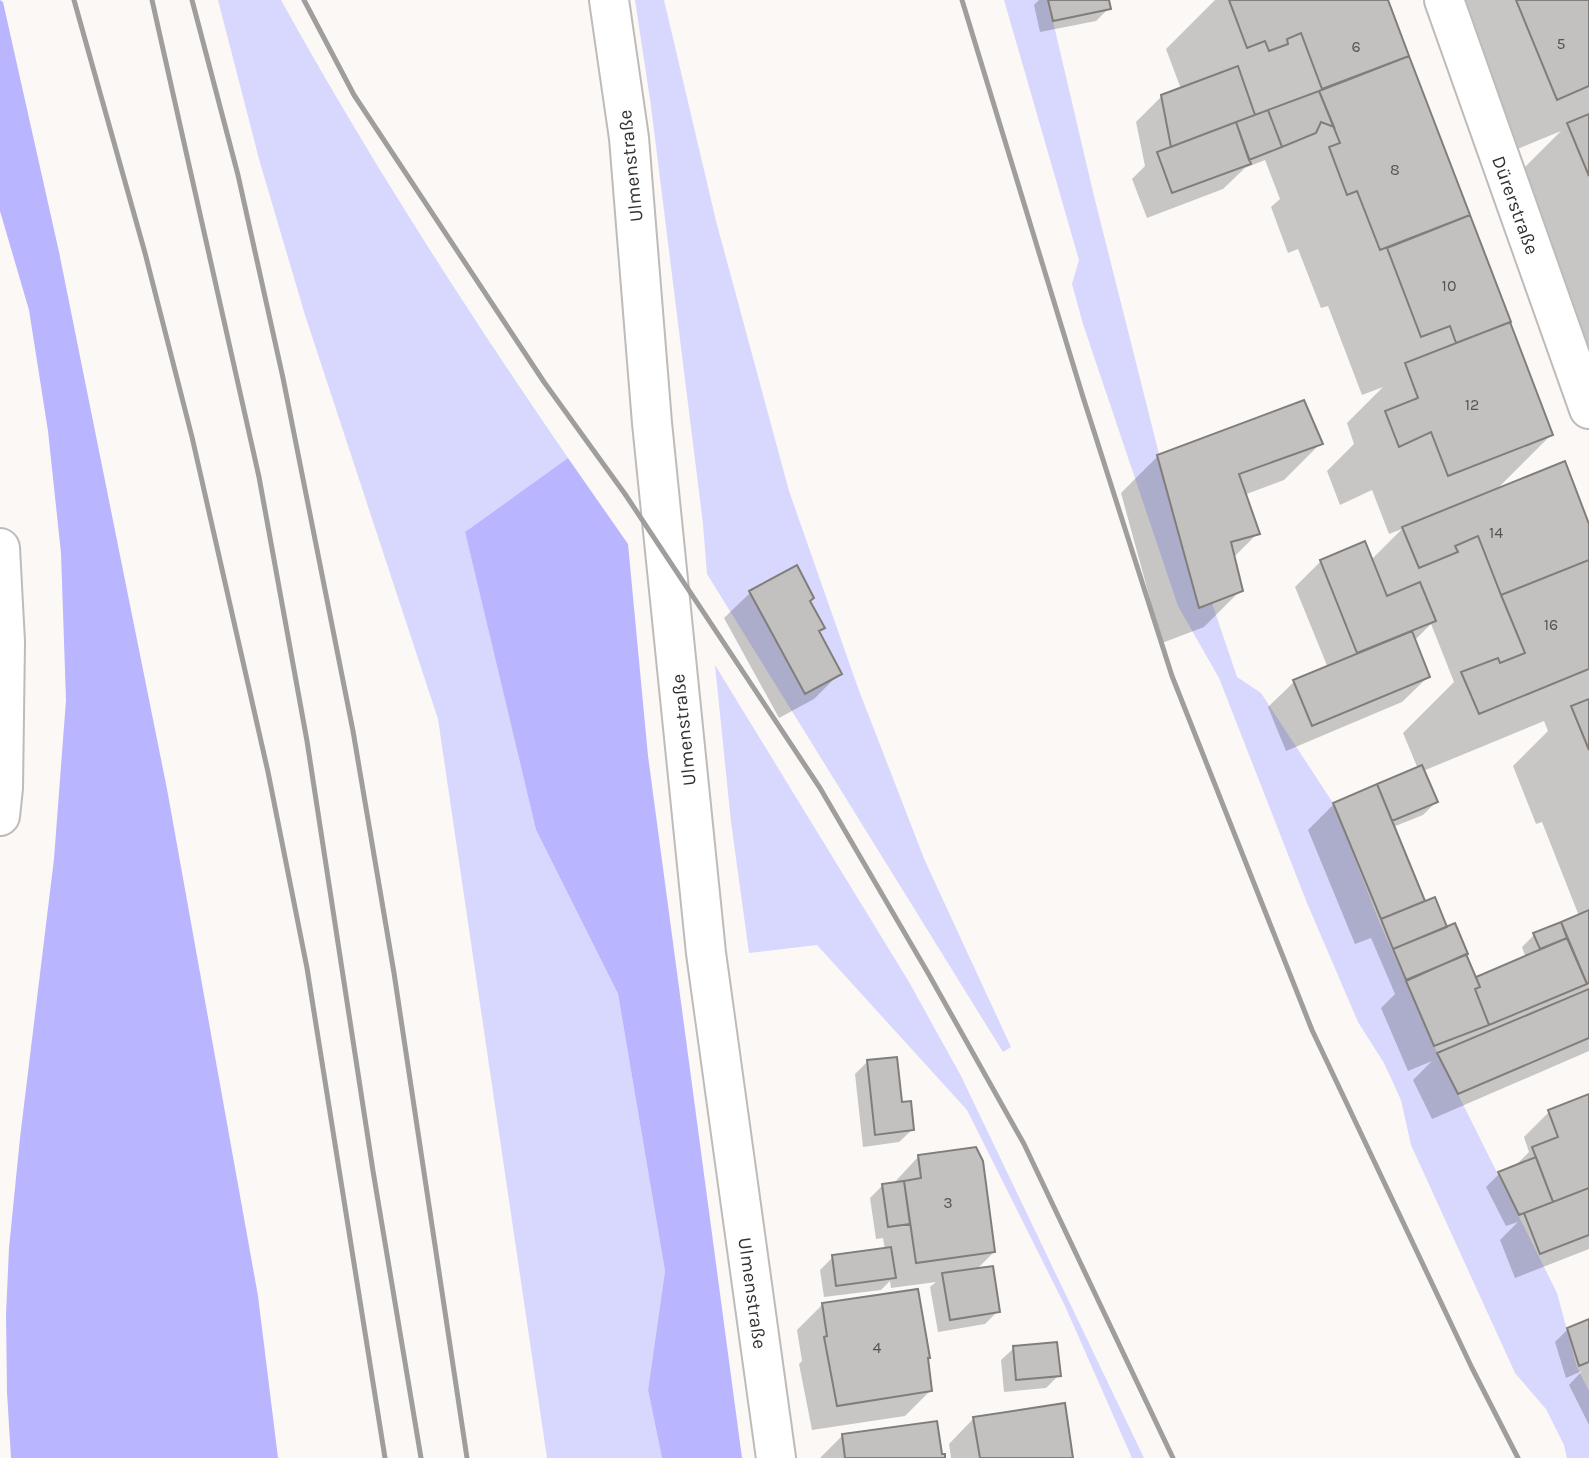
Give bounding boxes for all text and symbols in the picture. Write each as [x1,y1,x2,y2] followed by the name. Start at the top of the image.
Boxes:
[1556,34,1566,53] house number: 5
[1351,37,1361,56] house number: 6
[614,109,648,223] street label: Ulmenstraße
[1487,153,1543,258] street label: Dürerstraße
[1390,160,1400,179] house number: 8
[1442,276,1456,295] house number: 10
[1465,395,1479,414] house number: 12
[1489,523,1503,542] house number: 14
[1544,615,1558,634] house number: 16
[667,673,701,787] street label: Ulmenstraße
[943,1193,953,1212] house number: 3
[733,1236,771,1350] street label: Ulmenstraße
[873,1338,882,1357] house number: 4

